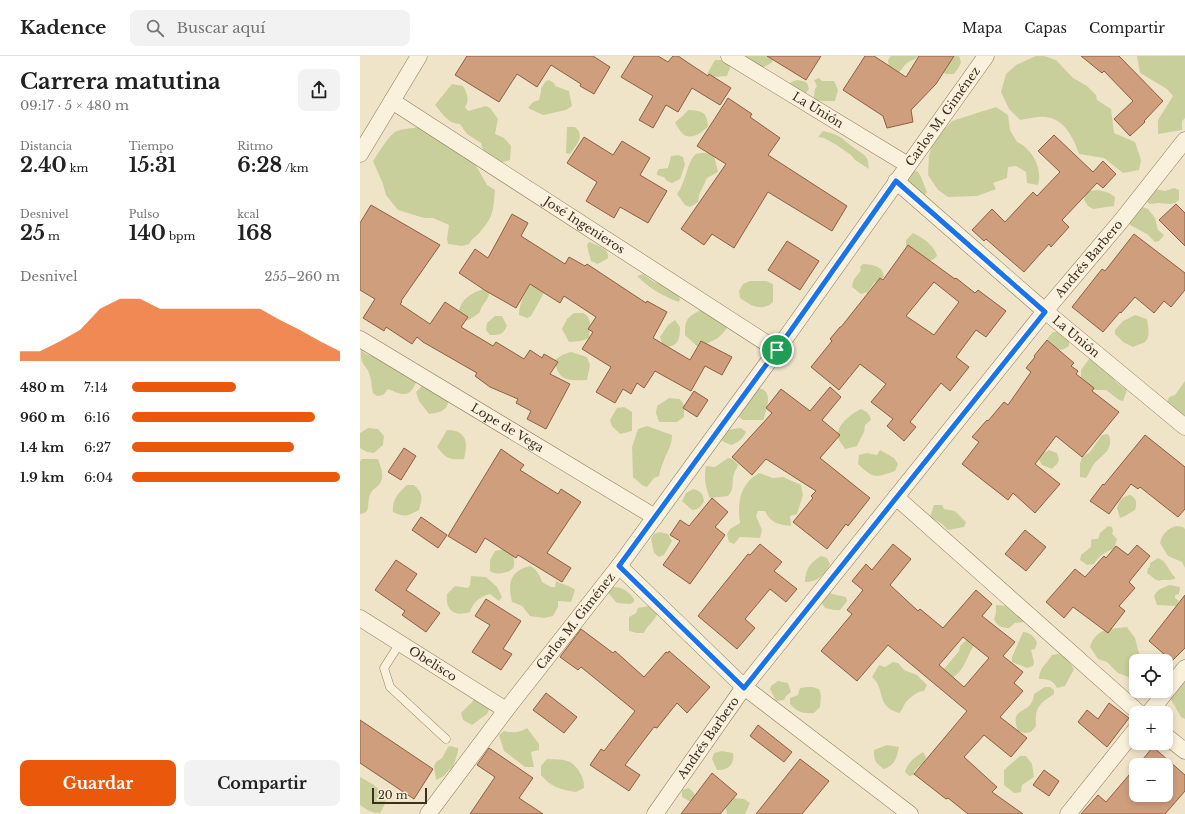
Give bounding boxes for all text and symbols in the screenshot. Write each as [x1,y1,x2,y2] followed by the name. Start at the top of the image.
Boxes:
[130,10,410,46] search box
[20,16,106,39] text: Kadence
[144,17,166,39] icon: search
[176,18,265,37] text: Buscar aquí
[962,19,1002,37] text: Mapa
[1024,19,1067,37] text: Capas
[1089,19,1165,37] text: Compartir
[902,63,983,169] street label: Carlos M. Giménez
[20,68,221,95] text: Carrera matutina
[298,69,340,111] button: share
[790,88,846,131] street label: La Unión
[20,97,129,114] text: 09:17 · 5 × 480 m
[20,139,72,153] text: Distancia
[129,139,174,153] text: Tiempo
[237,139,273,153] text: Ritmo
[20,153,67,177] text: 2.40
[129,153,176,177] text: 15:31
[237,153,282,177] text: 6:28
[67,161,88,175] text: km
[282,161,309,175] text: /km
[540,192,628,257] street label: José Ingenieros
[20,207,69,221] text: Desnivel
[129,207,159,221] text: Pulso
[237,207,259,221] text: kcal
[1051,217,1126,301] street label: Andrés Barbero
[20,221,45,245] text: 25
[129,221,166,245] text: 140
[237,221,272,245] text: 168
[45,229,60,243] text: m
[166,229,195,243] text: bpm
[20,268,78,285] text: Desnivel
[264,268,340,285] text: 255–260 m
[1050,312,1103,360] street label: La Unión
[760,333,794,367] pin
[766,339,788,361] icon: arrive
[20,379,65,396] text: 480 m
[84,379,108,396] text: 7:14
[468,400,547,455] street label: Lope de Vega
[20,409,65,426] text: 960 m
[84,409,110,426] text: 6:16
[20,439,64,456] text: 1.4 km
[84,439,111,456] text: 6:27
[20,469,64,486] text: 1.9 km
[84,469,113,486] text: 6:04
[533,569,618,672] street label: Carlos M. Giménez
[406,643,460,684] street label: Obelisco
[1129,654,1173,802] map controls
[1129,654,1173,698] button: locate
[673,693,742,782] street label: Andrés Barbero
[1129,706,1173,750] button: +
[1129,758,1173,802] button: −
[20,760,176,806] button: Guardar
[184,760,340,806] button: Compartir
[372,786,427,805] scale bar
[378,788,408,802] text: 20 m

